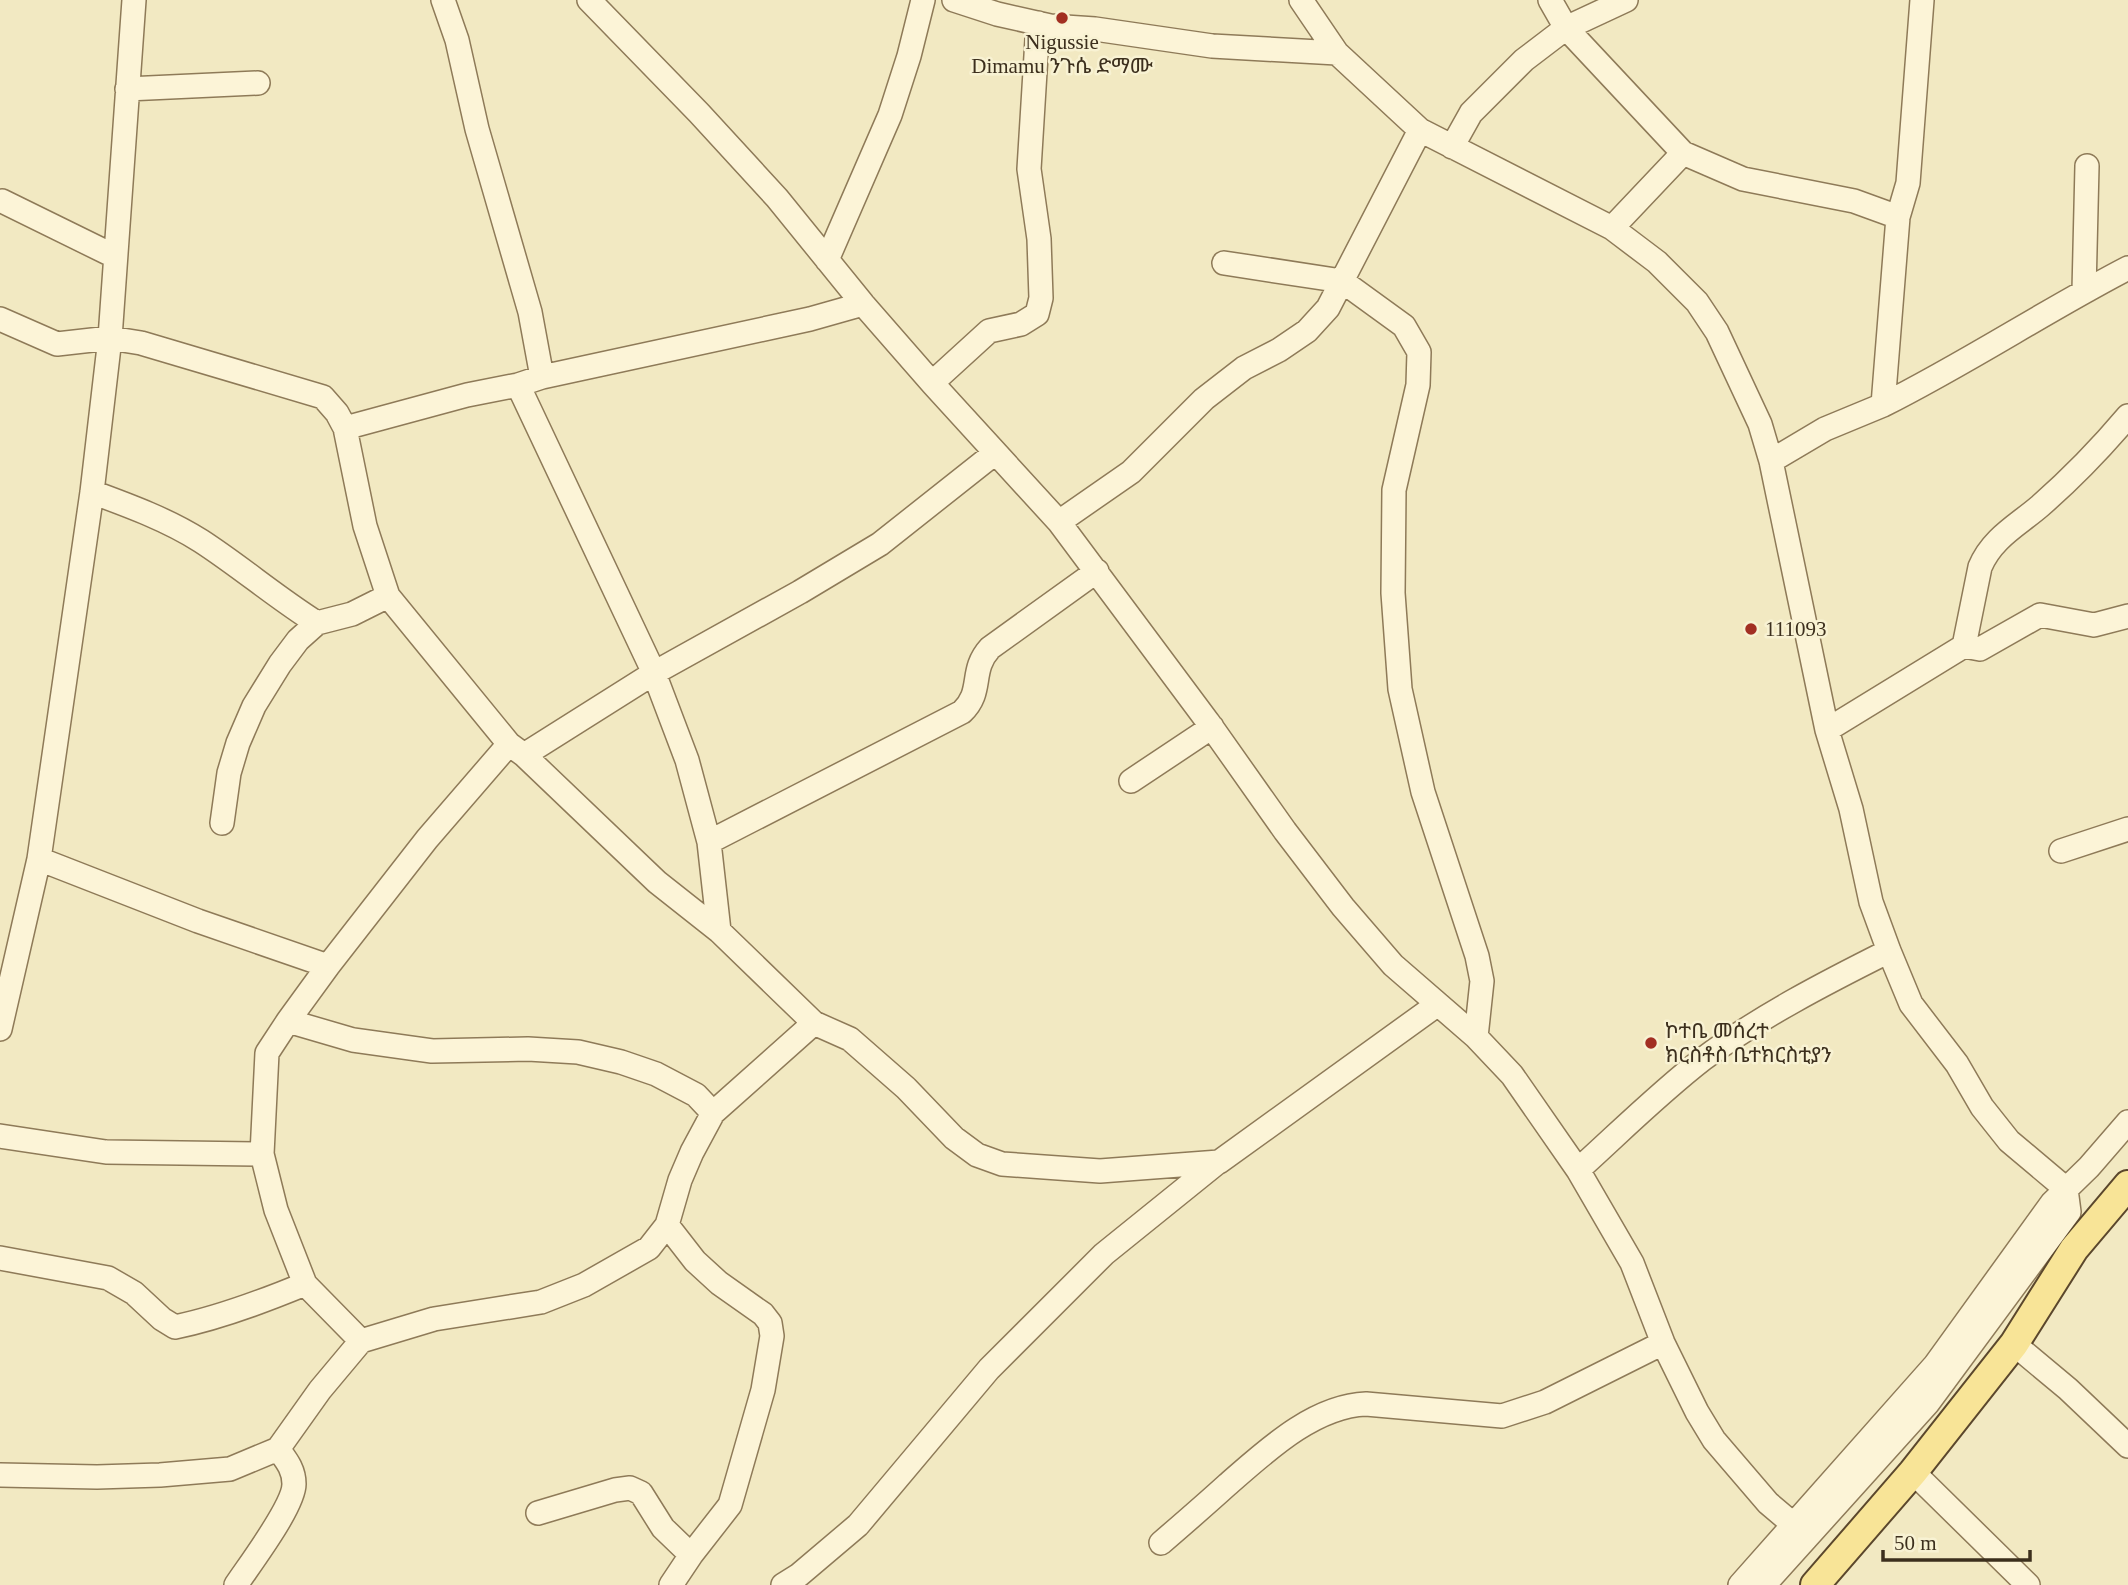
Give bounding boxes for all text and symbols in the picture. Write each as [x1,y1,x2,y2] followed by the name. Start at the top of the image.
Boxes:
[1054,10,1070,26] marker: Nigussie Dimamu ንጉሴ ድማሙ
[971,30,1153,78] place label: Nigussie Dimamu ንጉሴ ድማሙ
[1765,617,1826,641] place label: 111093
[1743,621,1759,637] marker: 111093
[1665,1019,1831,1067] place label: ኮተቤ መሰረተ ክርስቶስ ቤተክርስቲያን
[1643,1035,1659,1051] marker: ኮተቤ መሰረተ ክርስቶስ ቤተክርስቲያን
[1883,1518,2030,1562] scale bar
[1894,1531,1937,1555] text: 50 m

